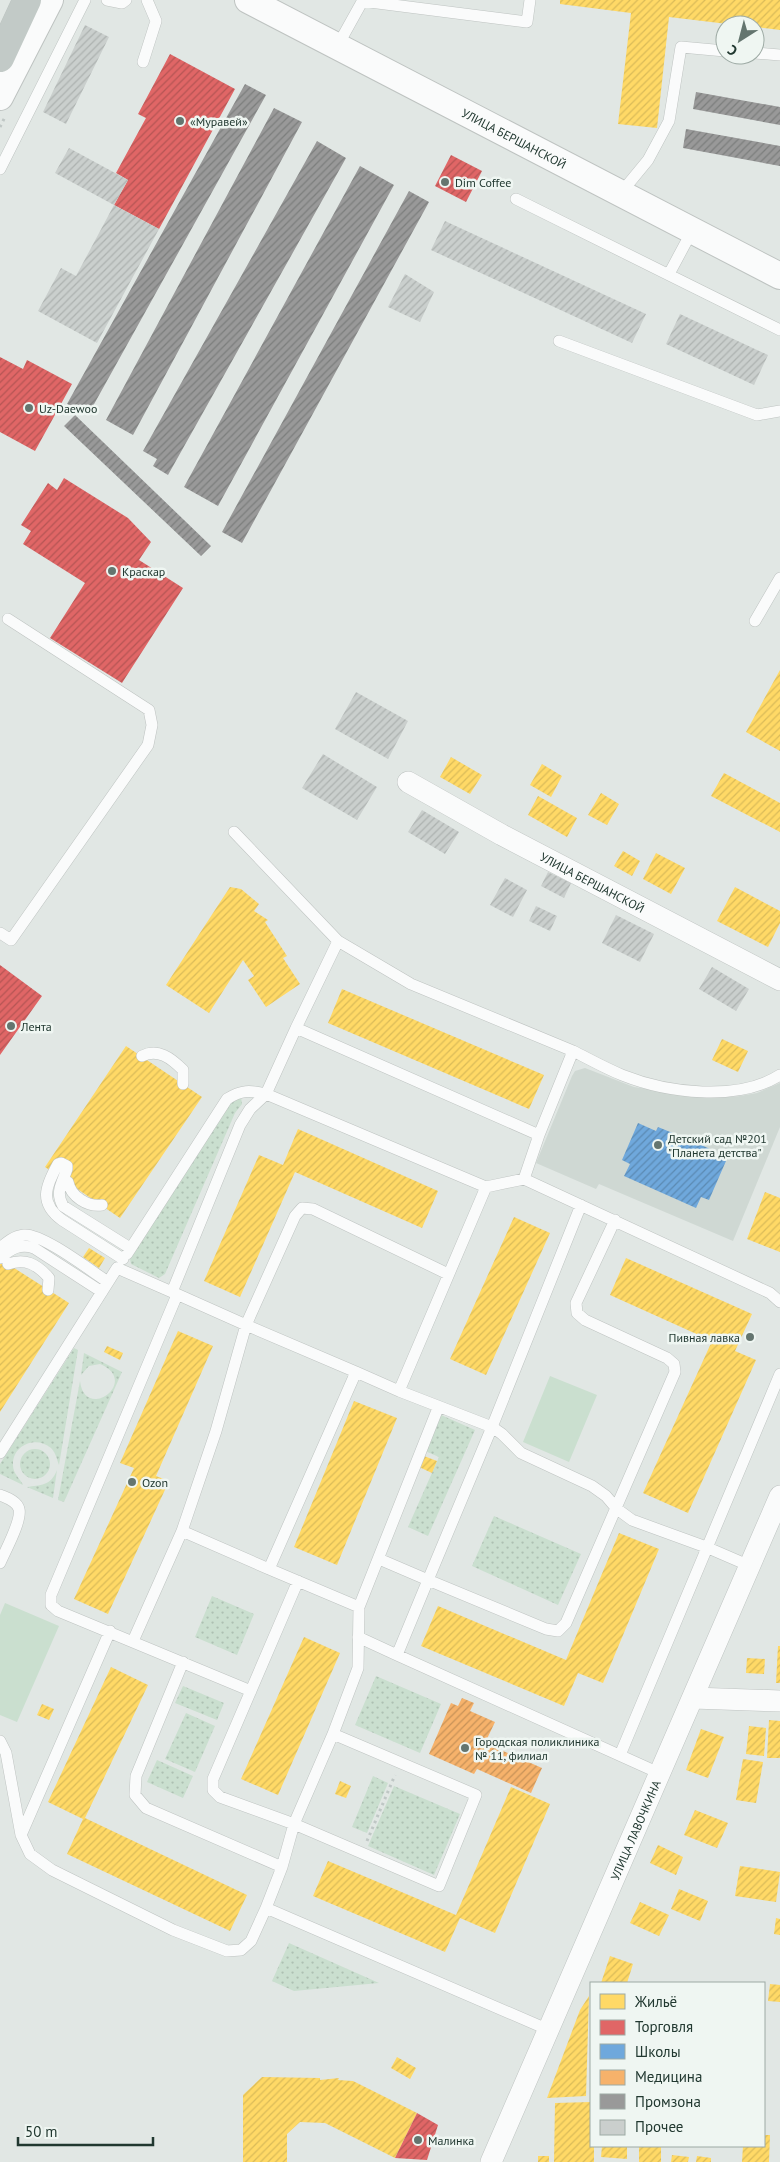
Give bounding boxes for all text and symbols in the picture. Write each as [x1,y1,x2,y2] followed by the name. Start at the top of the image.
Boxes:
[715,15,765,65] north arrow
[724,41,741,60] text: С
[459,105,569,171] street label: УЛИЦА БЕРШАНСКОЙ
[190,114,248,129] place label: «Муравей»
[174,115,186,127] marker: «Муравей»
[455,175,511,190] place label: Dim Coffee
[439,176,451,188] marker: Dim Coffee
[39,401,97,416] place label: Uz-Daewoo
[23,402,35,414] marker: Uz-Daewoo
[122,564,165,579] place label: Краскар
[106,565,118,577] marker: Краскар
[538,849,647,916] street label: УЛИЦА БЕРШАНСКОЙ
[20,1019,52,1034] place label: Лента
[5,1020,17,1032] marker: Лента
[668,1131,767,1160] place label: Детский сад №201 "Планета детства"
[652,1139,664,1151] marker: Детский сад №201 "Планета детства"
[669,1330,740,1345] place label: Пивная лавка
[744,1331,756,1343] marker: Пивная лавка
[142,1475,168,1490] place label: Ozon
[126,1476,138,1488] marker: Ozon
[475,1734,600,1763] place label: Городская поликлиника № 11, филиал
[459,1742,471,1754] marker: Городская поликлиника № 11, филиал
[607,1778,663,1882] street label: УЛИЦА ЛАВОЧКИНА
[590,1982,765,2147] legend
[634,1992,677,2011] text: Жильё
[635,2017,693,2036] text: Торговля
[635,2042,681,2061] text: Школы
[635,2067,702,2086] text: Медицина
[635,2092,701,2111] text: Промзона
[18,2114,152,2146] scale bar
[635,2117,683,2136] text: Прочее
[25,2122,58,2141] text: 50 m
[428,2133,474,2148] place label: Малинка
[412,2134,424,2146] marker: Малинка

